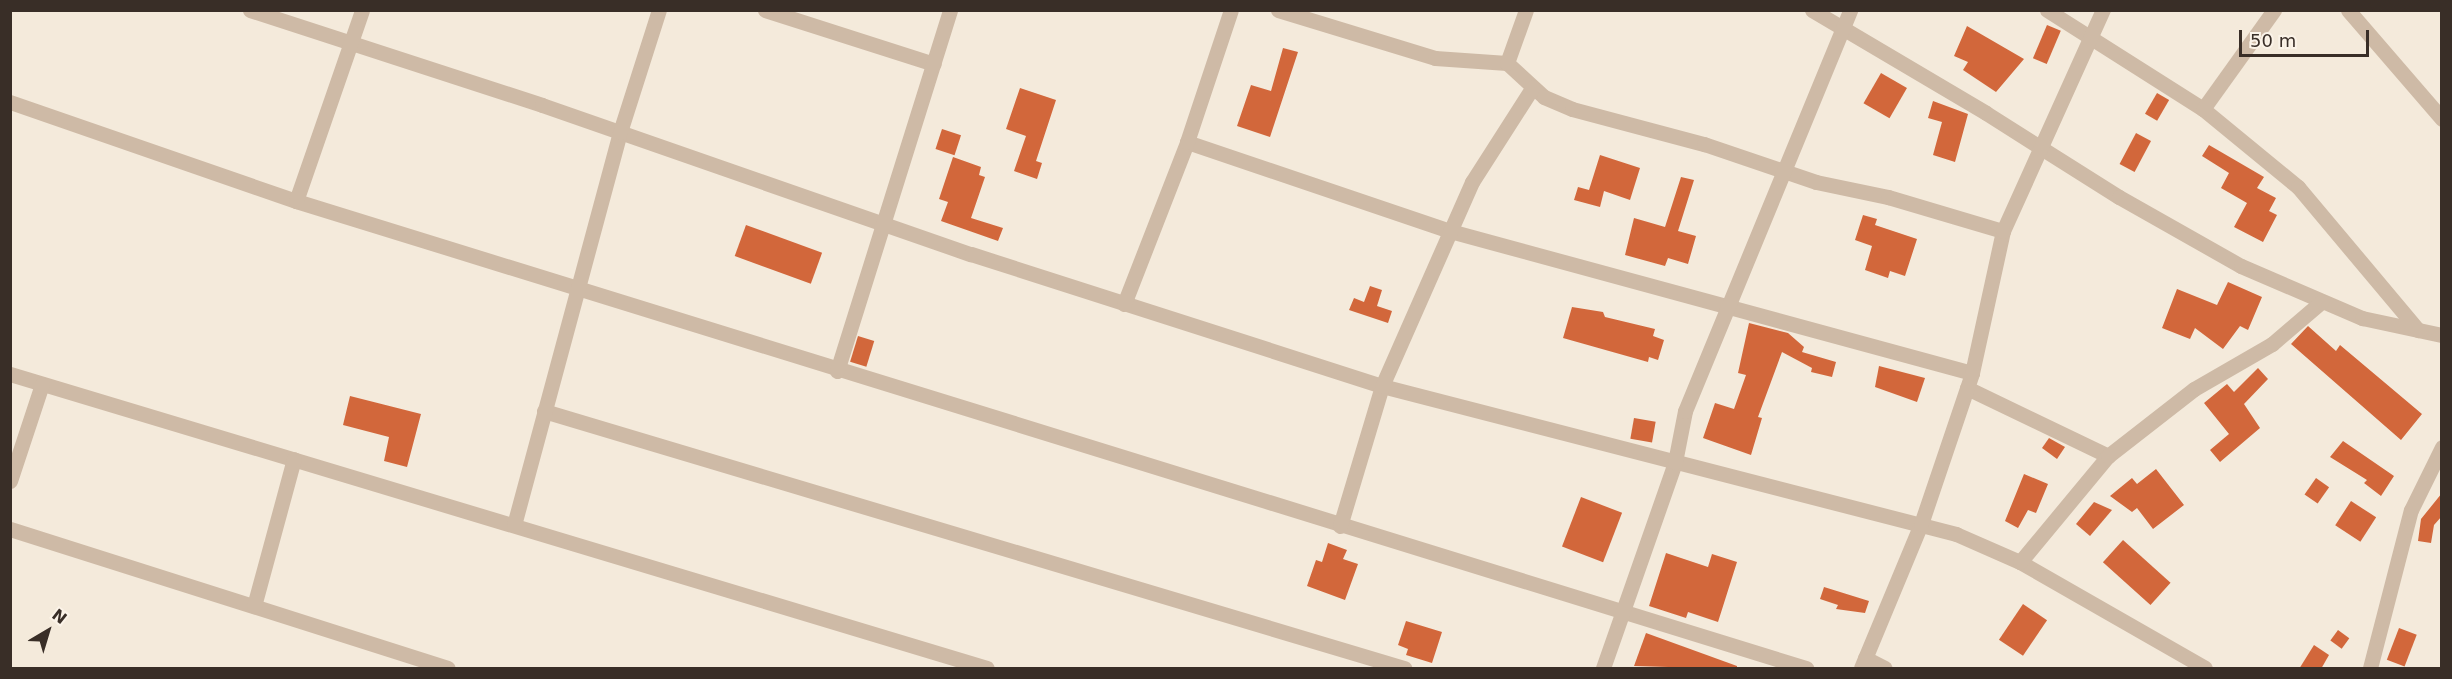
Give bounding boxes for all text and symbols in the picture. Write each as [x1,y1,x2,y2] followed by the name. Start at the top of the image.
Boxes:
[2242,18,2372,56] scale bar
[2250,30,2296,51] text: 50 m
[18,601,78,661] north arrow
[48,605,71,628] text: N

